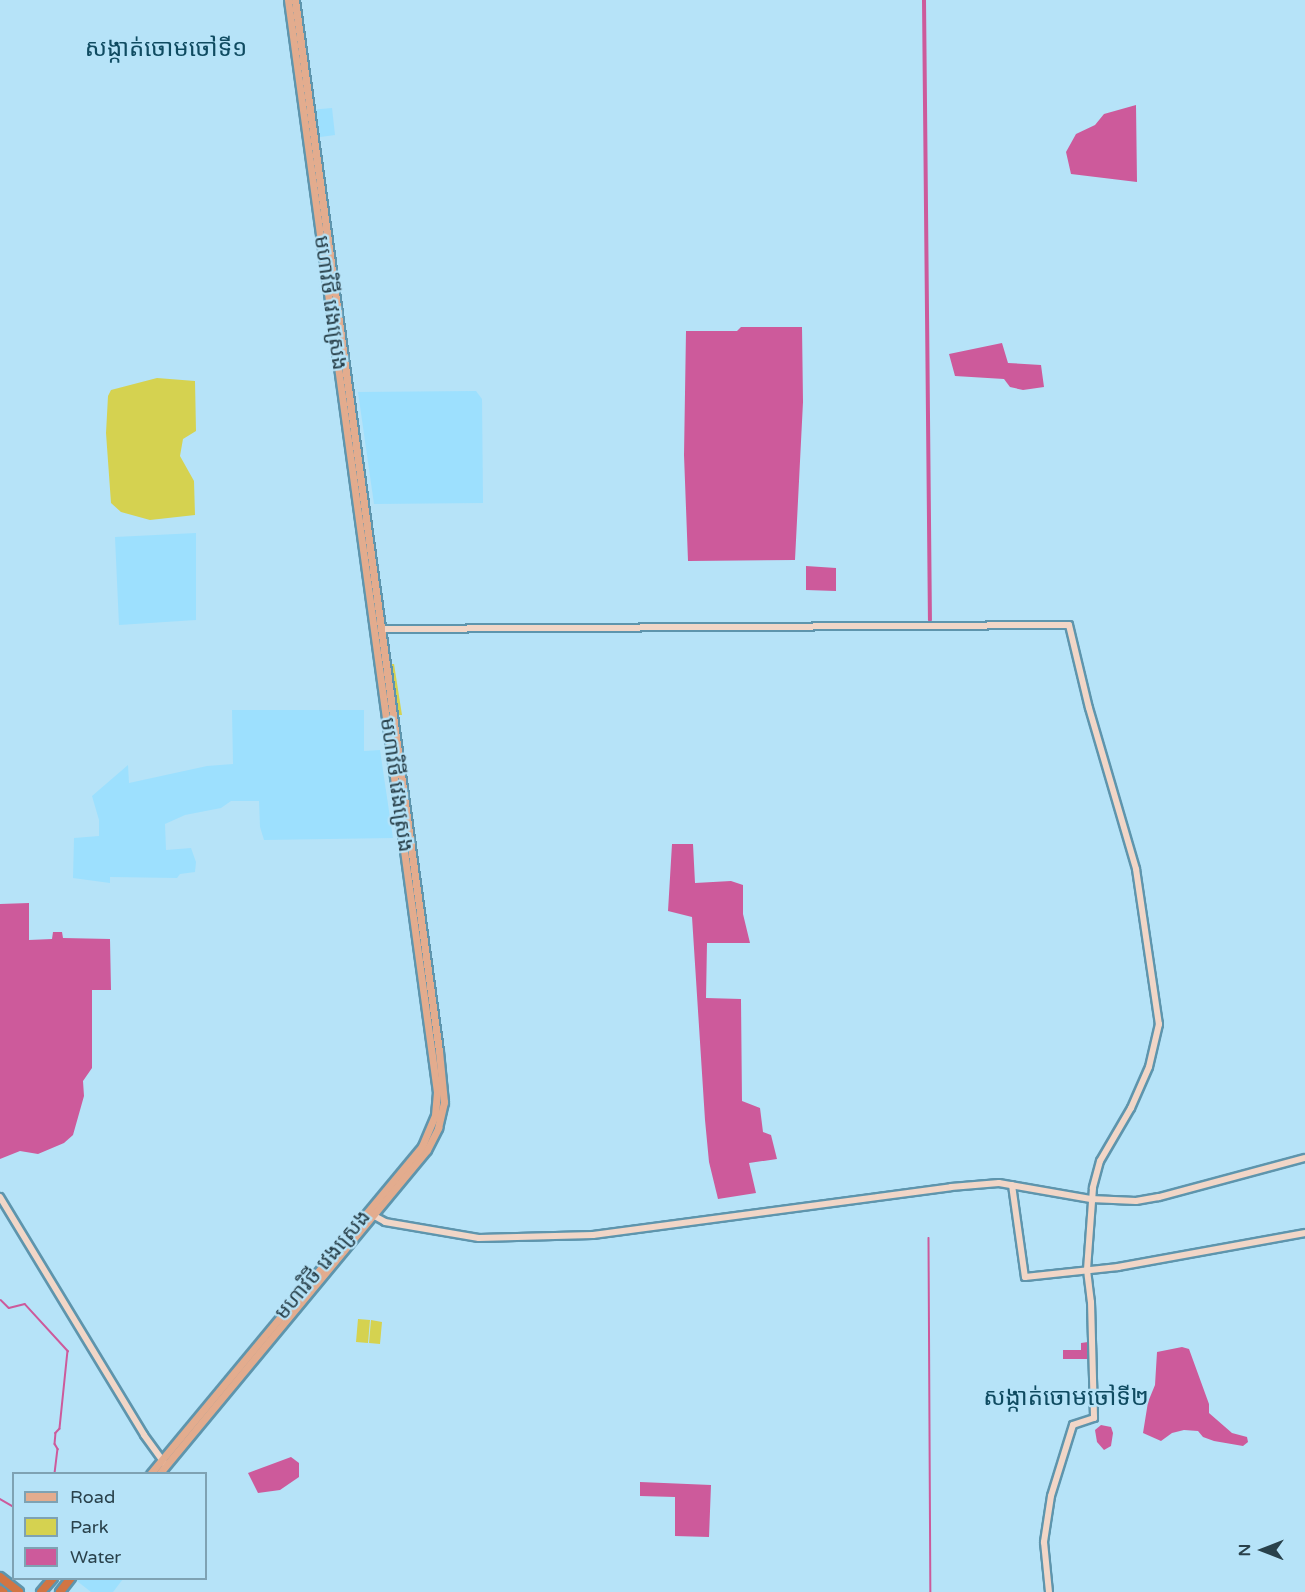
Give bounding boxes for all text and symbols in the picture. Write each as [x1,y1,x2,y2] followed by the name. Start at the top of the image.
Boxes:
[85,35,247,63] district label: សង្កាត់ចោមចៅទី១
[308,234,352,372] street label: មហាវិថី វេងស្រេង
[374,716,418,854] street label: មហាវិថី វេងស្រេង
[270,1205,376,1325] street label: មហាវិថី វេងស្រេង
[983,1384,1149,1412] district label: សង្កាត់ចោមចៅទី២
[12,1472,207,1580] legend
[70,1486,115,1508] text: Road
[70,1516,108,1538] text: Park
[1233,1520,1293,1580] north arrow
[1235,1544,1255,1556] text: N
[70,1546,121,1568] text: Water

